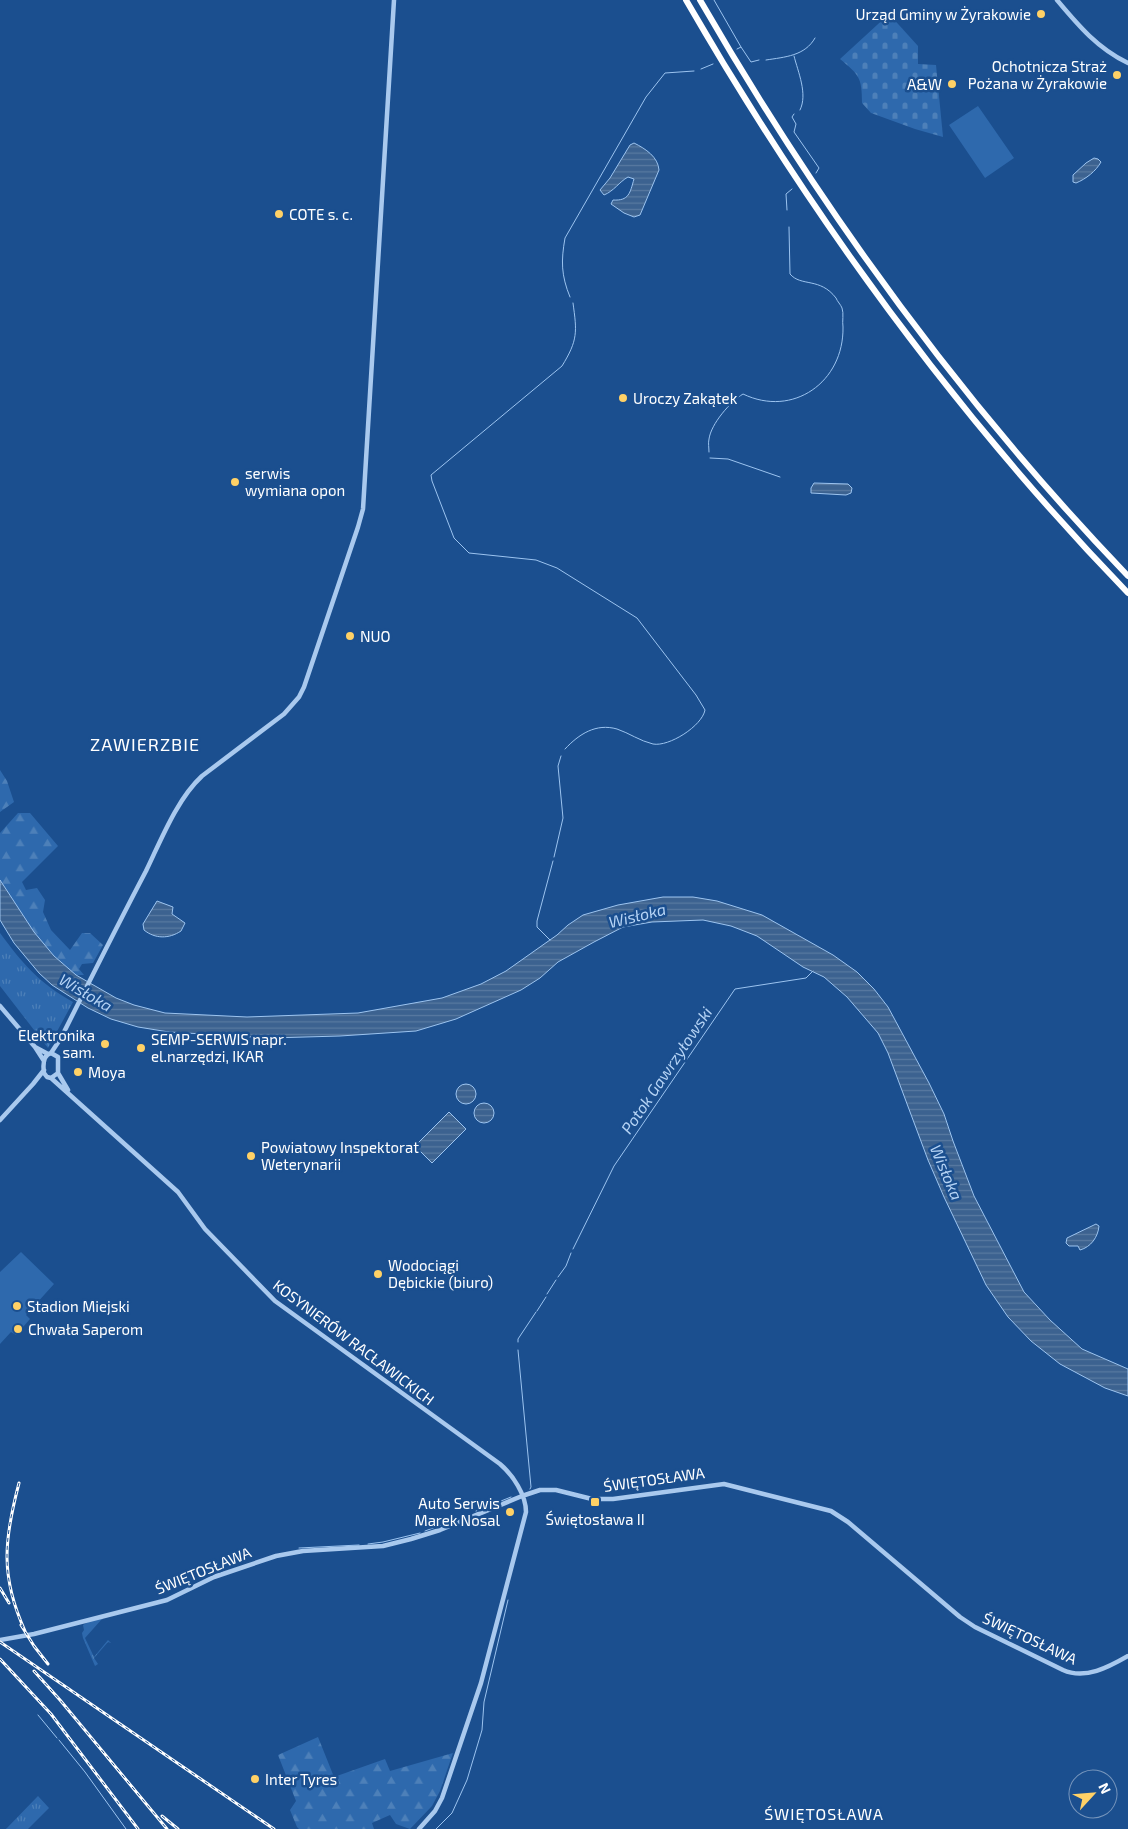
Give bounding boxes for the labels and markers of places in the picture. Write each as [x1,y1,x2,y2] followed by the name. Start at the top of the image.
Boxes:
[856,5,1031,23] place label: Urząd Gminy w Żyrakowie
[1035,8,1047,20] marker: Urząd Gminy w Żyrakowie
[968,57,1107,92] place label: Ochotnicza Straż Pożana w Żyrakowie
[1111,69,1123,81] marker: Ochotnicza Straż Pożana w Żyrakowie
[907,75,942,93] place label: A&W
[946,78,958,90] marker: A&W
[289,205,353,223] place label: COTE s. c.
[273,208,285,220] marker: COTE s. c.
[633,389,738,407] place label: Uroczy Zakątek
[617,392,629,404] marker: Uroczy Zakątek
[245,464,345,499] place label: serwis wymiana opon
[229,476,241,488] marker: serwis wymiana opon
[360,627,391,645] place label: NUO
[344,630,356,642] marker: NUO
[18,1026,95,1061] place label: Elektronika sam.
[151,1030,287,1065] place label: SEMP-SERWIS napr. el.narzędzi, IKAR
[99,1038,111,1050] marker: Elektronika sam.
[135,1042,147,1054] marker: SEMP-SERWIS napr. el.narzędzi, IKAR
[88,1063,126,1081] place label: Moya
[72,1066,84,1078] marker: Moya
[261,1138,419,1173] place label: Powiatowy Inspektorat Weterynarii
[245,1150,257,1162] marker: Powiatowy Inspektorat Weterynarii
[388,1256,493,1291] place label: Wodociągi Dębickie (biuro)
[372,1268,384,1280] marker: Wodociągi Dębickie (biuro)
[27,1297,130,1316] place label: Stadion Miejski
[11,1300,23,1312] marker: Stadion Miejski
[28,1320,143,1338] place label: Chwała Saperom
[12,1323,24,1335] marker: Chwała Saperom
[414,1494,501,1529] place label: Auto Serwis Marek Nosal
[589,1496,601,1508] marker: Świętosława II
[504,1506,516,1518] marker: Auto Serwis Marek Nosal
[545,1510,645,1528] place label: Świętosława II
[265,1770,337,1788] place label: Inter Tyres
[249,1773,261,1785] marker: Inter Tyres

